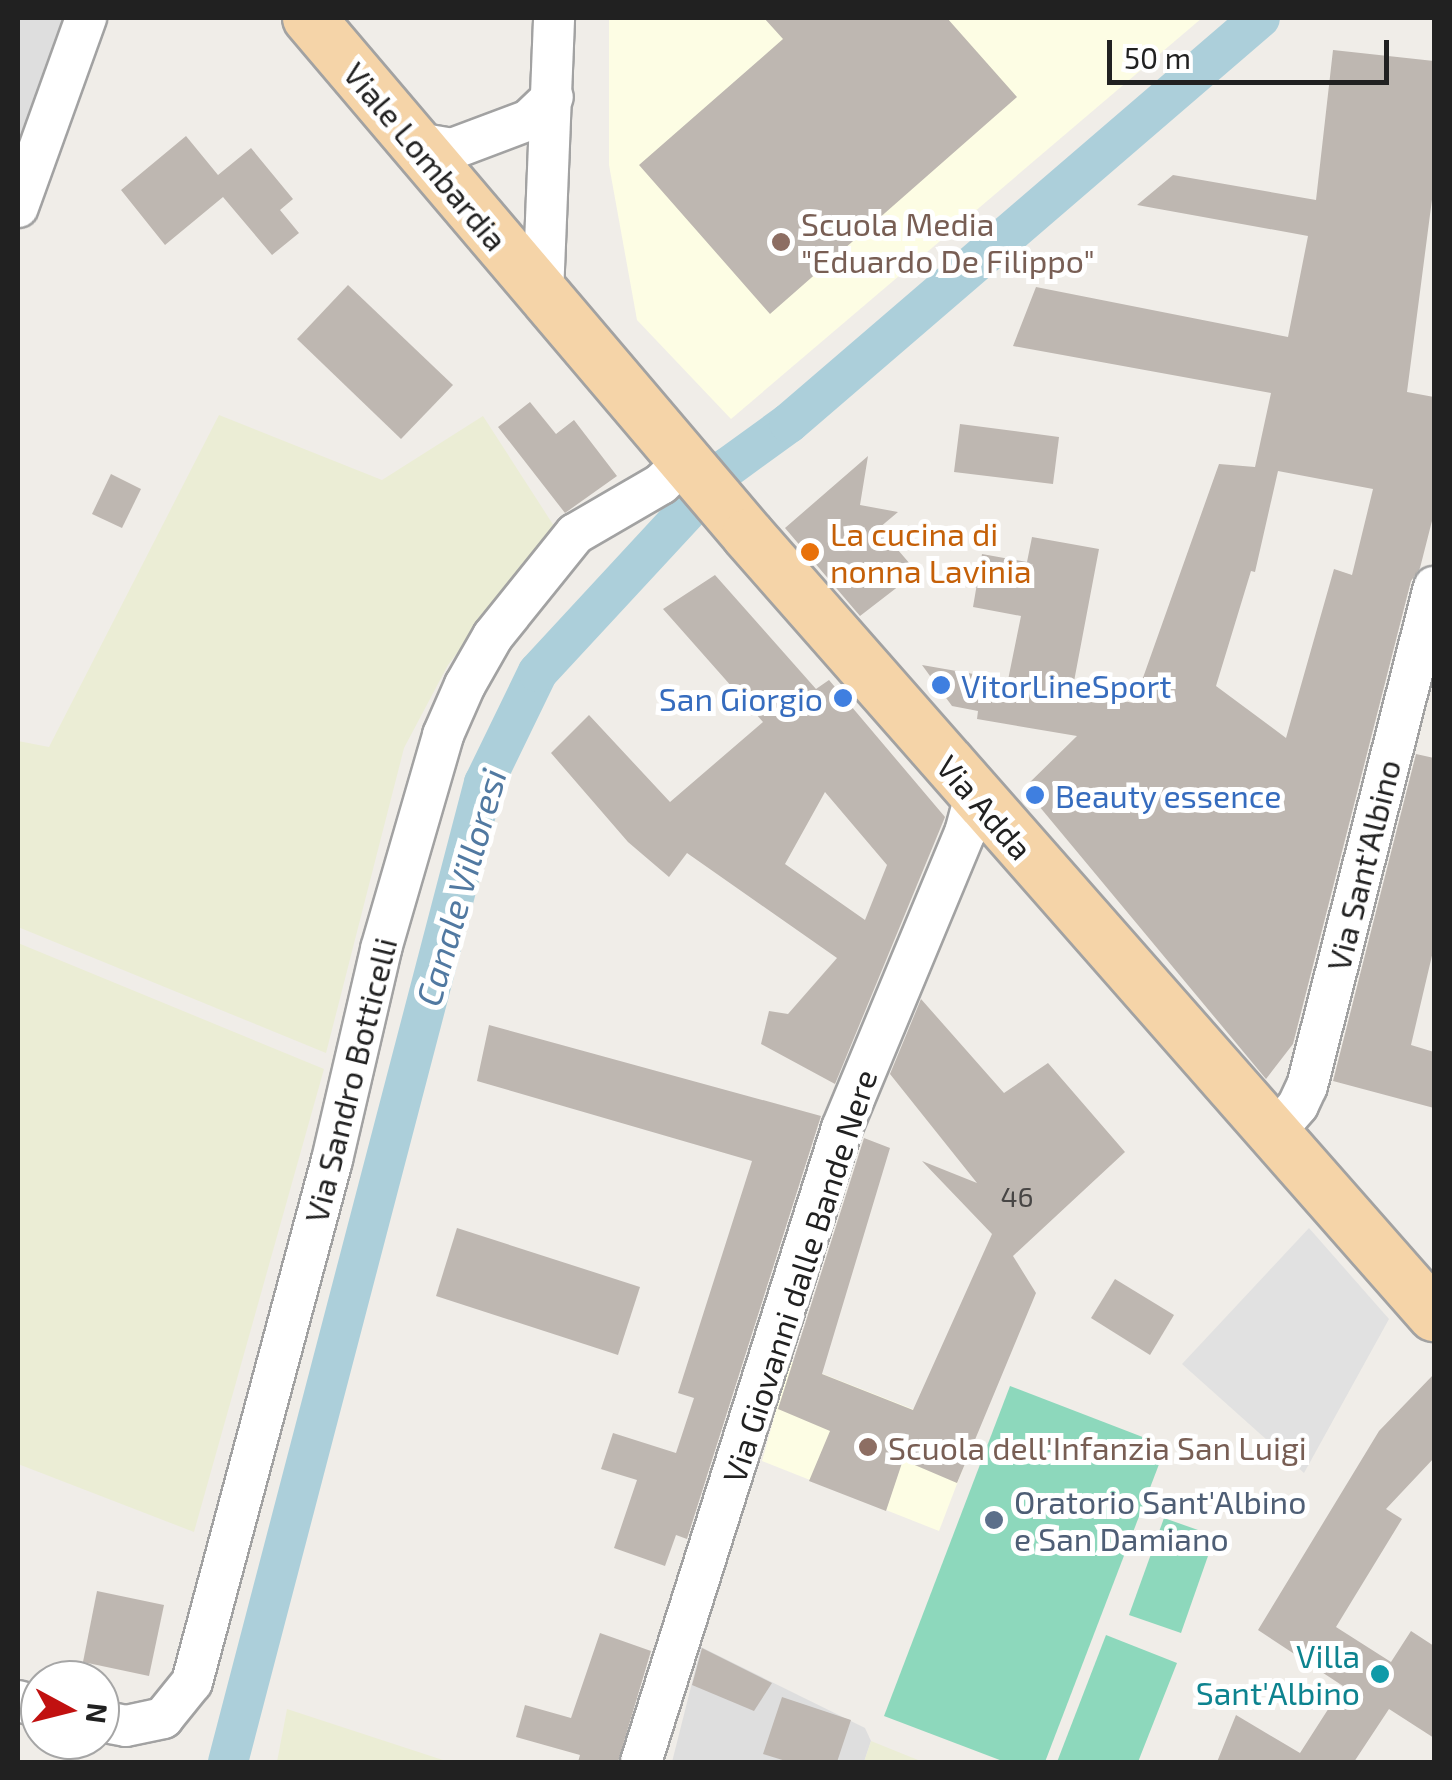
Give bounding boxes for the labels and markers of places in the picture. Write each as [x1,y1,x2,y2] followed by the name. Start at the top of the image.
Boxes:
[801,205,1095,280] place label: Scuola Media "Eduardo De Filippo"
[770,231,792,253] marker: Scuola Media "Eduardo De Filippo"
[830,515,1032,590] place label: La cucina di nonna Lavinia
[799,541,821,563] marker: La cucina di nonna Lavinia
[961,666,1171,704] place label: VitorLineSport
[930,674,952,696] marker: VitorLineSport
[659,679,823,717] place label: San Giorgio
[832,687,854,709] marker: San Giorgio
[1055,776,1282,814] place label: Beauty essence
[1024,784,1046,806] marker: Beauty essence
[888,1428,1307,1466] place label: Scuola dell'Infanzia San Luigi
[857,1436,879,1458] marker: Scuola dell'Infanzia San Luigi
[1014,1483,1306,1558] place label: Oratorio Sant'Albino e San Damiano
[983,1509,1005,1531] marker: Oratorio Sant'Albino e San Damiano
[1196,1637,1360,1712] place label: Villa Sant'Albino
[1369,1663,1391,1685] marker: Villa Sant'Albino

